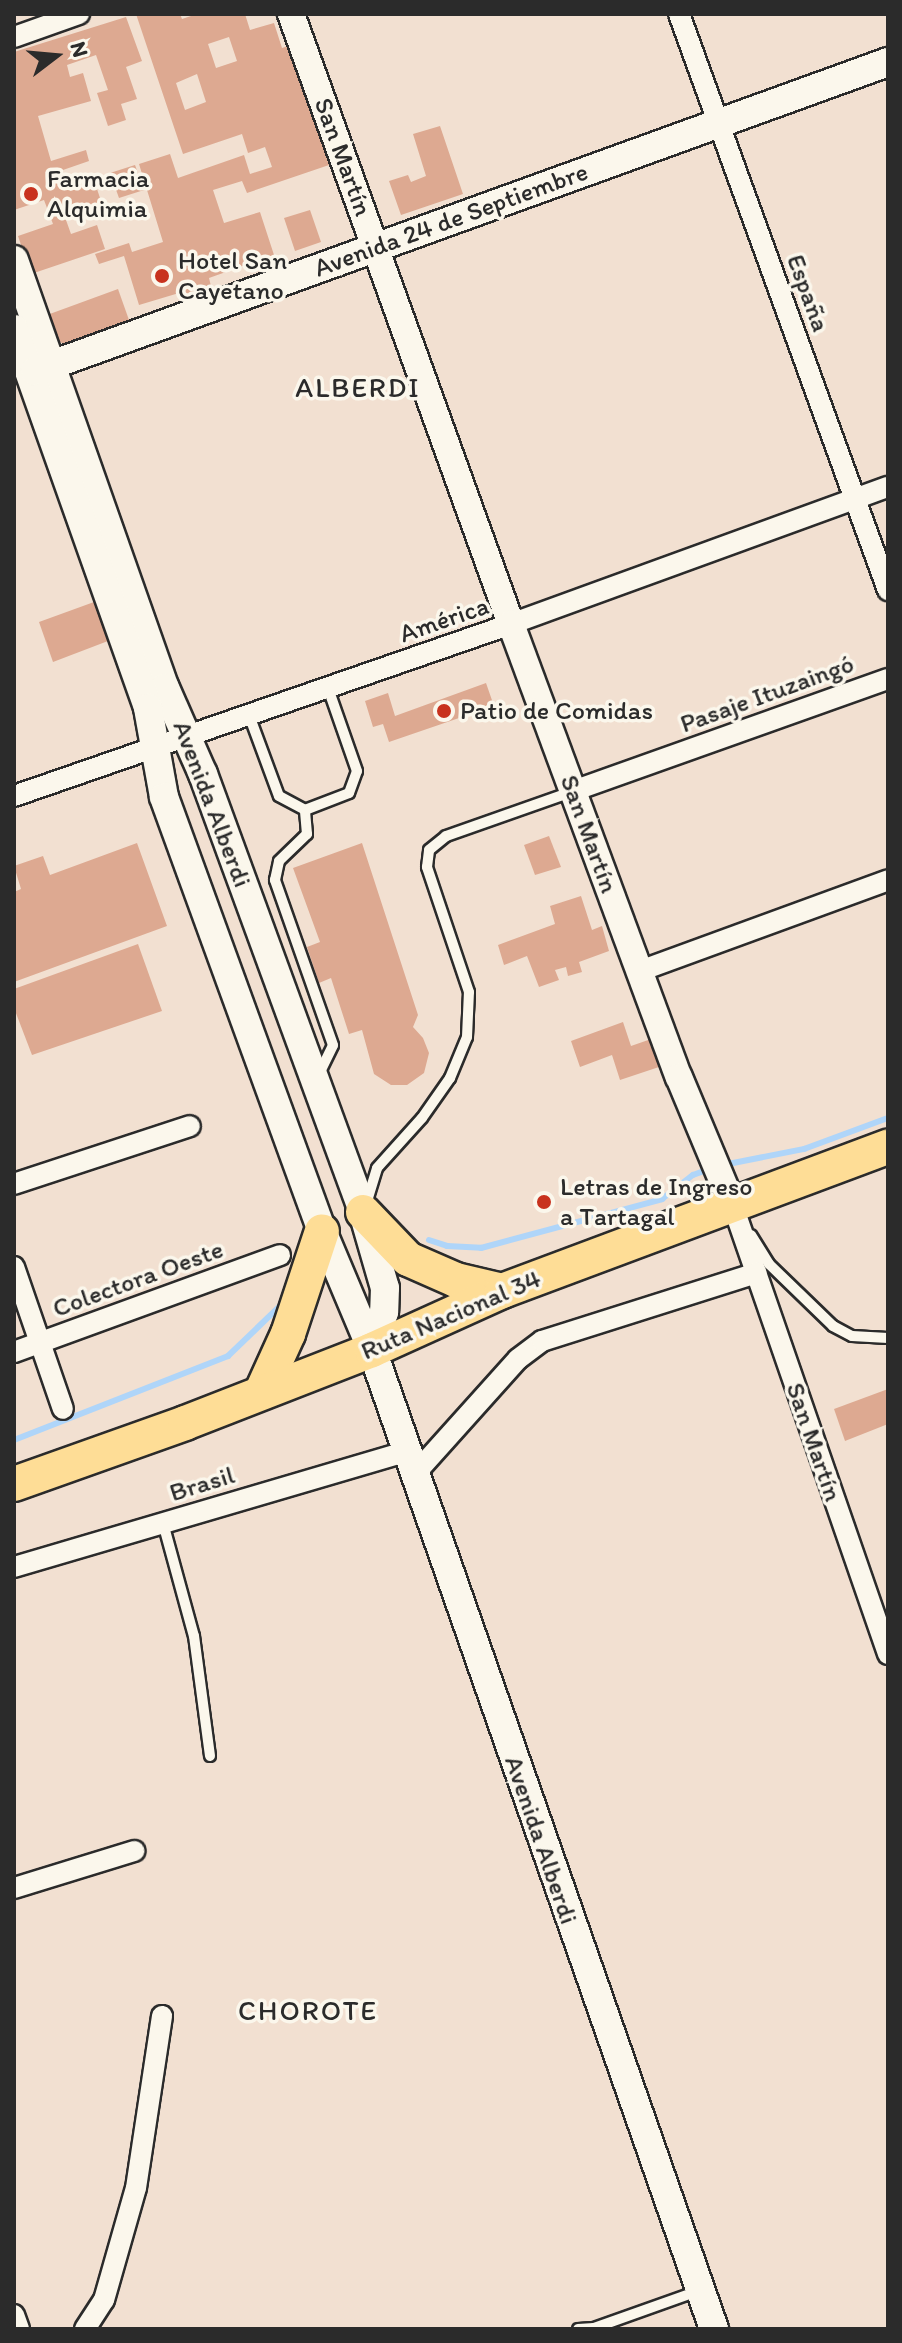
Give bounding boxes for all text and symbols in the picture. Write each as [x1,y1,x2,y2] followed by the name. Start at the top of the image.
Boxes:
[16,16,96,96] north arrow
[65,38,95,60] text: N
[307,93,379,221] street label: San Martín
[310,156,592,284] street label: Avenida 24 de Septiembre
[47,163,149,224] place label: Farmacia Alquimia
[22,185,40,203] marker: Farmacia Alquimia
[178,245,287,306] place label: Hotel San Cayetano
[780,250,836,336] street label: España
[153,267,171,285] marker: Hotel San Cayetano
[295,370,421,404] district label: ALBERDI
[395,590,493,650] street label: América
[676,648,858,740] street label: Pasaje Ituzaingó
[460,695,653,727] place label: Patio de Comidas
[435,702,453,720] marker: Patio de Comidas
[166,716,258,892] street label: Avenida Alberdi
[553,770,625,898] street label: San Martín
[560,1171,753,1232] place label: Letras de Ingreso a Tartagal
[535,1193,553,1211] marker: Letras de Ingreso a Tartagal
[49,1234,227,1324] street label: Colectora Oeste
[357,1263,545,1367] street label: Ruta Nacional 34
[779,1378,849,1506] street label: San Martín
[166,1459,238,1509] street label: Brasil
[498,1752,584,1928] street label: Avenida Alberdi
[238,1993,378,2027] district label: CHOROTE

